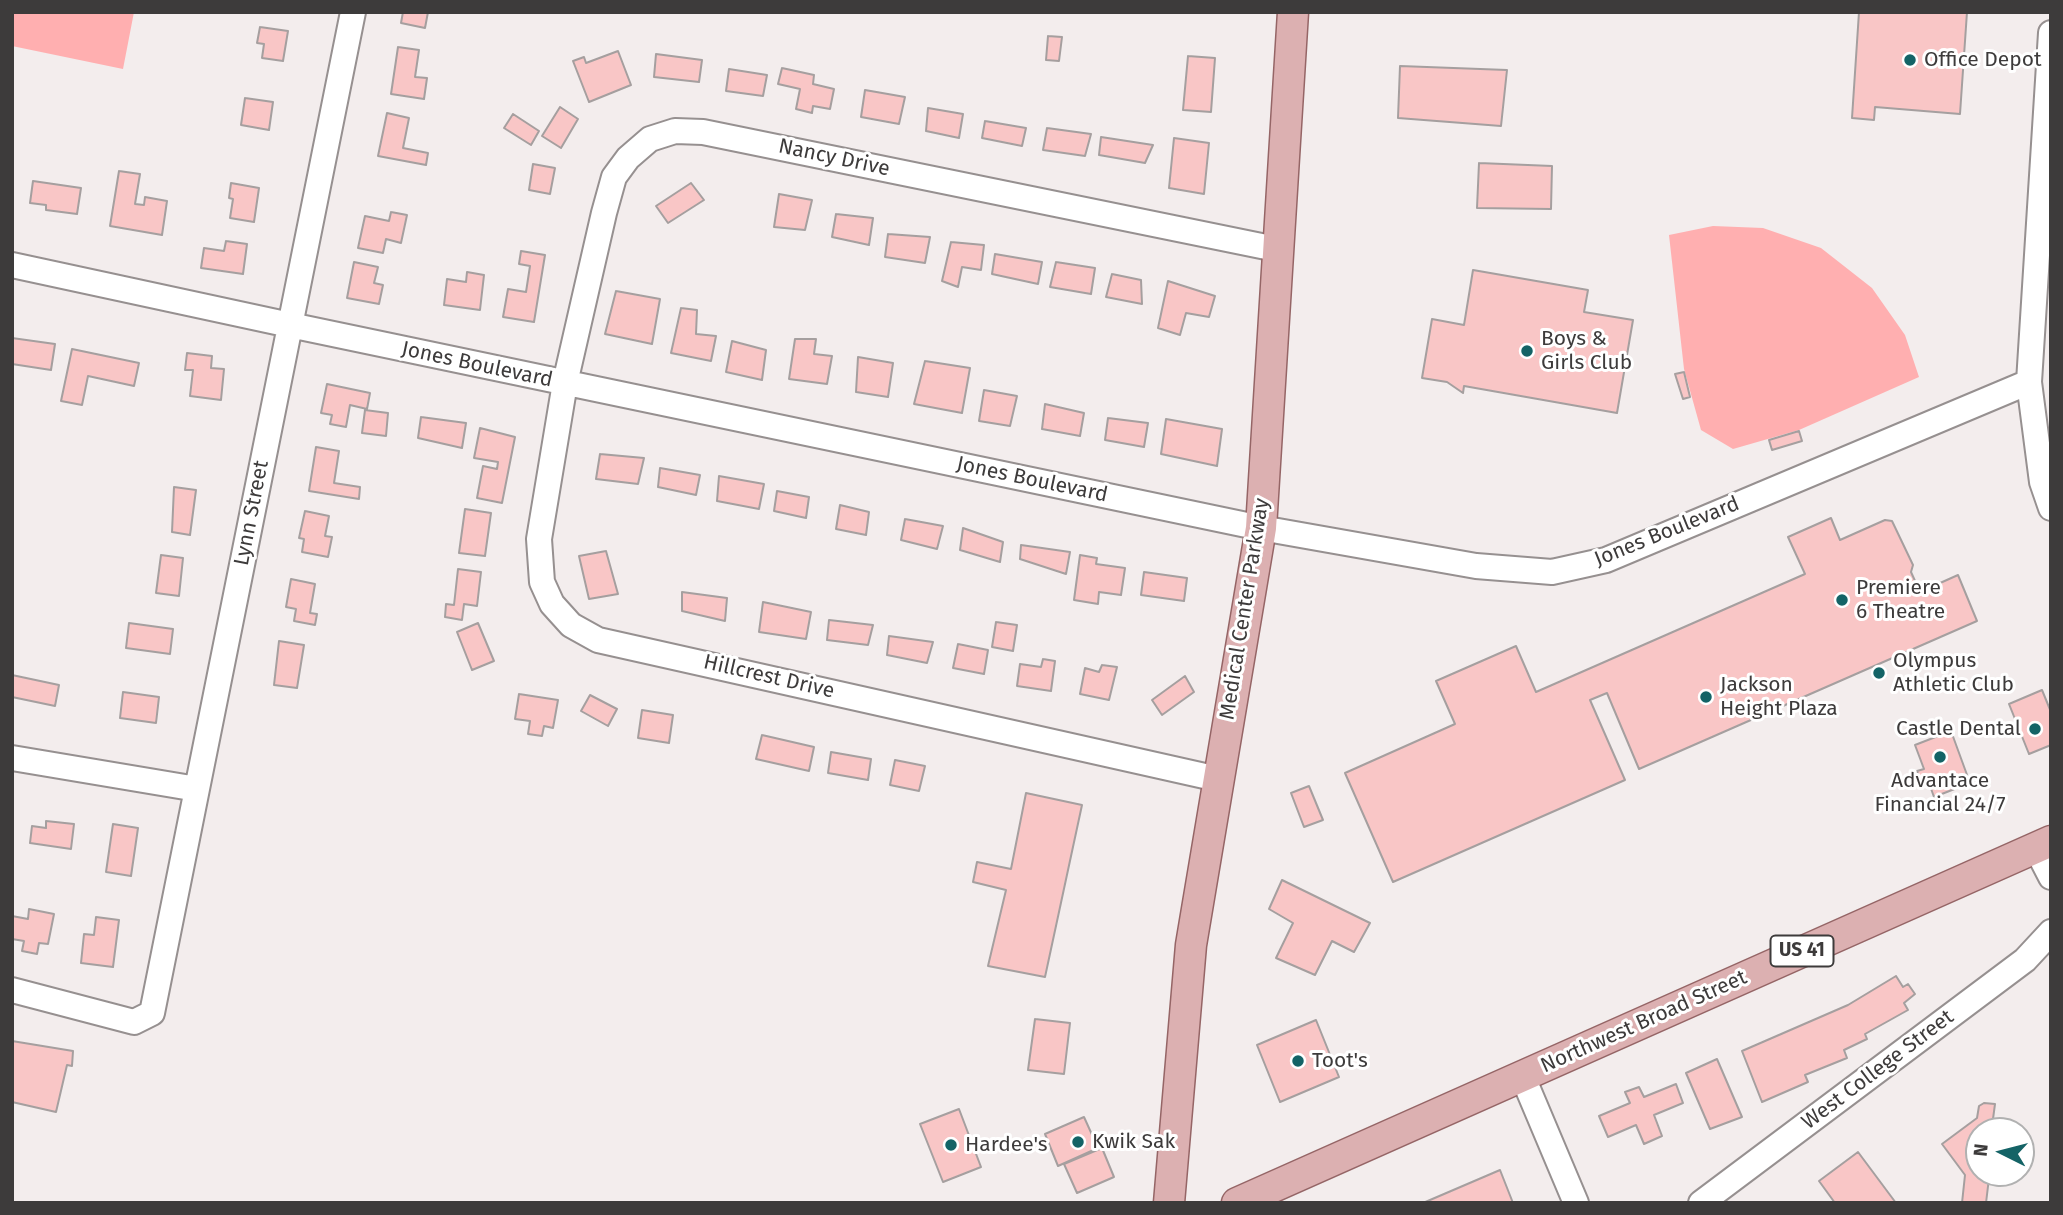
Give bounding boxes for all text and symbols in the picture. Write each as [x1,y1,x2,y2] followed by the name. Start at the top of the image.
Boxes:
[1924,47,2042,73] place label: Office Depot
[1902,52,1918,68] marker: Office Depot
[776,134,892,182] street label: Nancy Drive
[1541,326,1632,376] place label: Boys & Girls Club
[399,337,555,393] street label: Jones Boulevard
[1519,343,1535,359] marker: Boys & Girls Club
[954,452,1110,508] street label: Jones Boulevard
[229,458,275,568] street label: Lynn Street
[1591,491,1743,573] street label: Jones Boulevard
[1215,496,1275,722] street label: Medical Center Parkway
[1856,575,1945,625] place label: Premiere 6 Theatre
[1834,592,1850,608] marker: Premiere 6 Theatre
[1893,648,2014,698] place label: Olympus Athletic Club
[701,650,837,704] street label: Hillcrest Drive
[1871,665,1887,681] marker: Olympus Athletic Club
[1720,672,1838,722] place label: Jackson Height Plaza
[1698,689,1714,705] marker: Jackson Height Plaza
[1896,716,2021,742] place label: Castle Dental
[2027,721,2043,737] marker: Castle Dental
[1932,749,1948,765] marker: Advantace Financial 24/7
[1874,768,2006,818] place label: Advantace Financial 24/7
[1770,936,1834,967] road number: US 41
[1537,965,1751,1079] street label: Northwest Broad Street
[1797,1005,1959,1135] street label: West College Street
[1312,1048,1368,1074] place label: Toot's
[1290,1053,1306,1069] marker: Toot's
[1965,1117,2035,1187] north arrow
[1092,1129,1175,1155] place label: Kwik Sak
[965,1132,1048,1158] place label: Hardee's
[1070,1134,1086,1150] marker: Kwik Sak
[943,1137,959,1153] marker: Hardee's
[1969,1142,1993,1157] text: N

